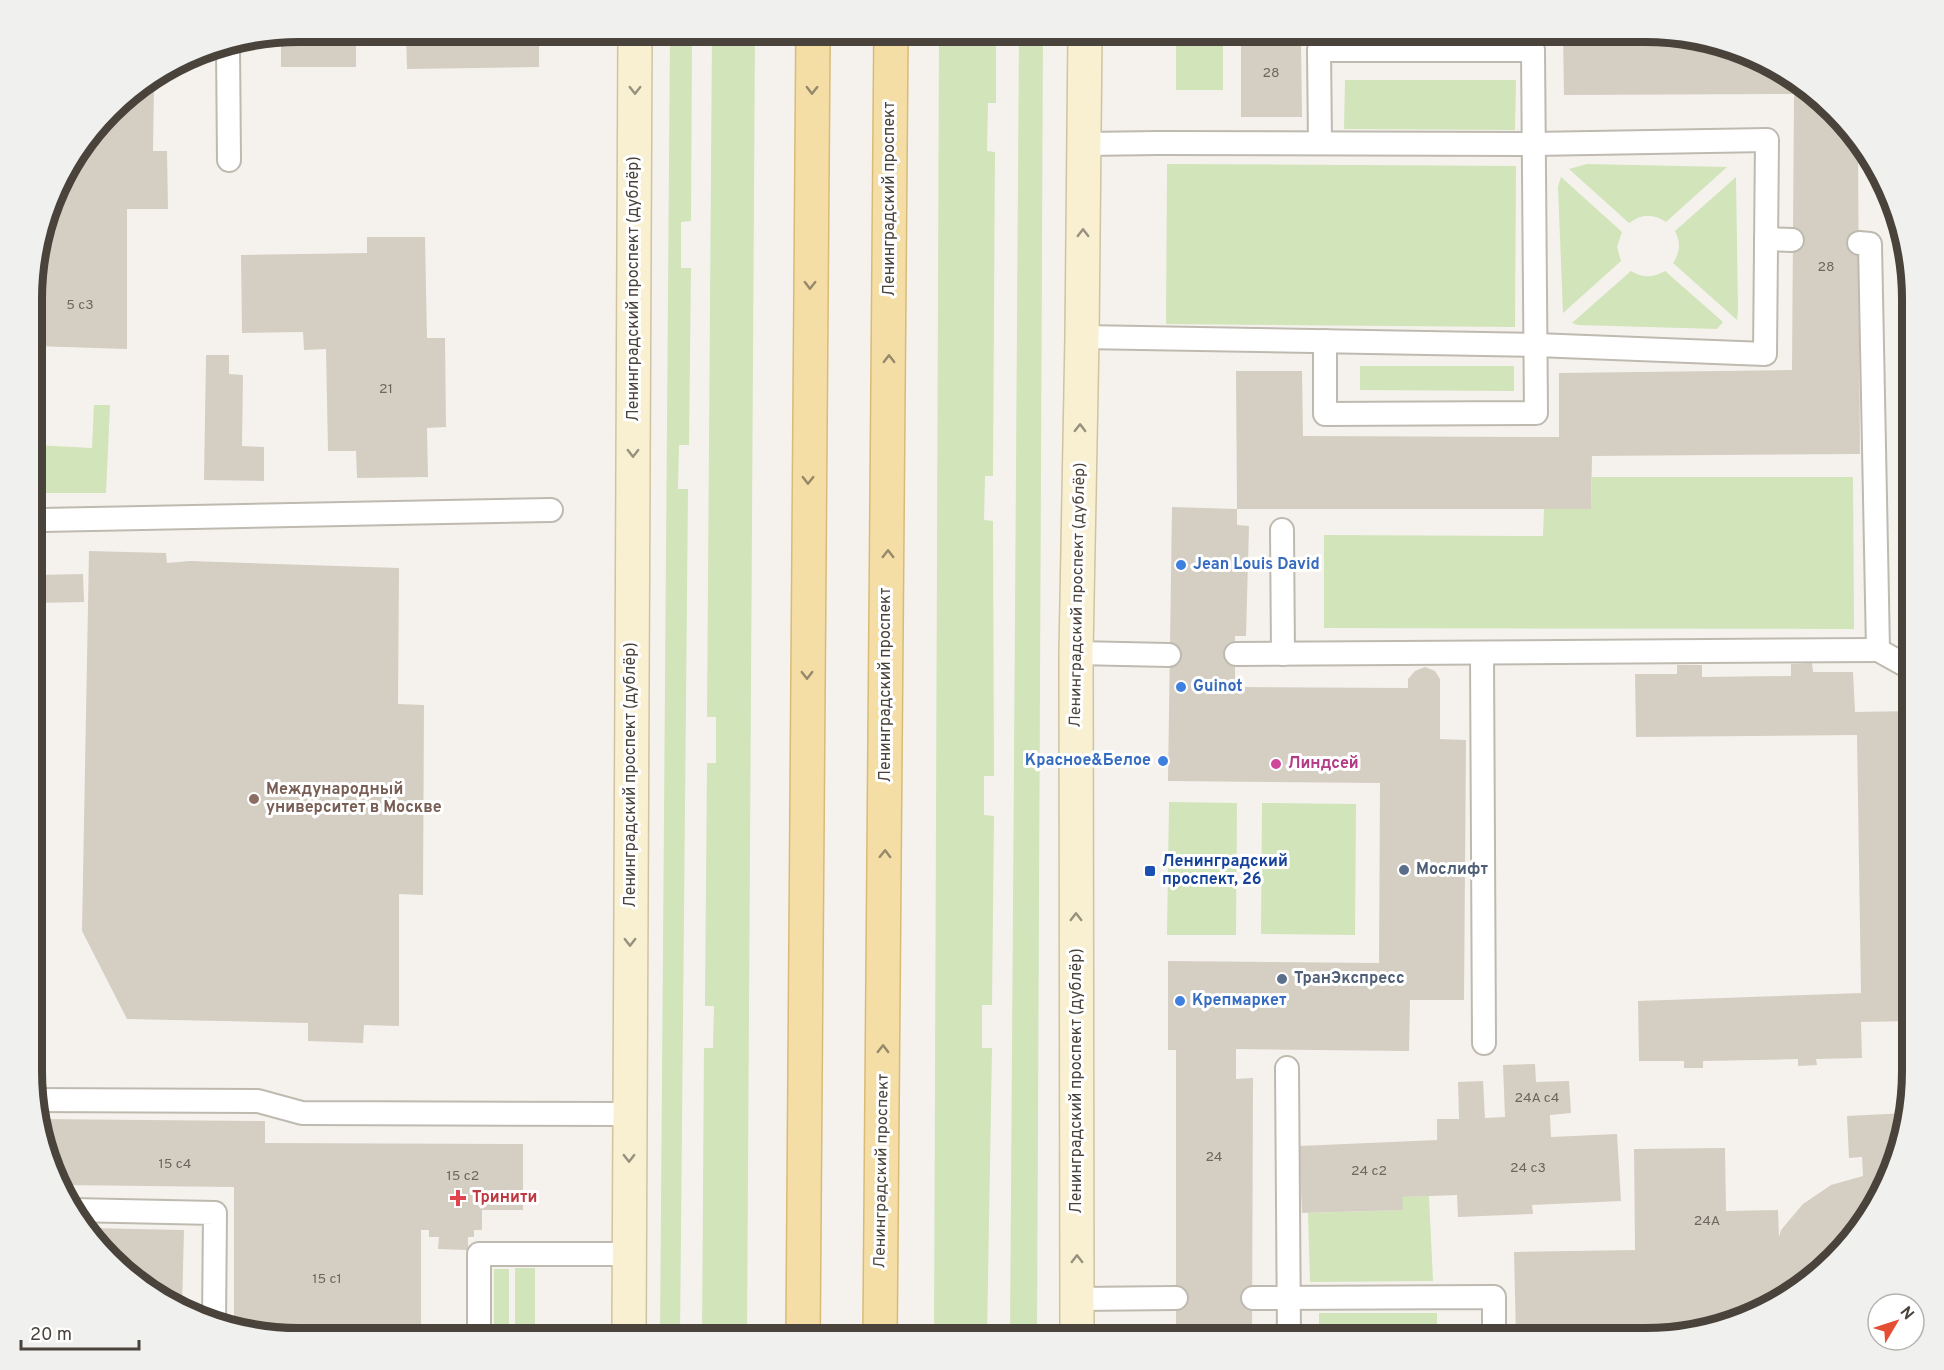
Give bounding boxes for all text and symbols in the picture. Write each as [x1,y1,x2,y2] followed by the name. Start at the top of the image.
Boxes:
[1262,65,1280,82] house number: 28
[629,86,641,95] one-way arrow
[806,86,818,95] one-way arrow
[880,102,900,296] street label: Ленинградский проспект
[624,156,644,422] street label: Ленинградский проспект (дублёр)
[1077,228,1089,237] one-way arrow
[1817,259,1835,276] house number: 28
[804,281,816,290] one-way arrow
[66,297,94,314] house number: 5 с3
[883,354,895,363] one-way arrow
[379,381,393,398] house number: 21
[1074,423,1087,432] one-way arrow
[627,449,639,458] one-way arrow
[1066,462,1090,728] street label: Ленинградский проспект (дублёр)
[802,476,815,485] one-way arrow
[881,549,894,558] one-way arrow
[1193,555,1320,575] place label: Jean Louis David
[1174,558,1188,572] marker: Jean Louis David
[876,588,896,782] street label: Ленинградский проспект
[621,642,641,908] street label: Ленинградский проспект (дублёр)
[801,671,813,680] one-way arrow
[1193,677,1243,697] place label: Guinot
[1174,680,1188,694] marker: Guinot
[1025,751,1151,771] place label: Красное&Белое
[1156,754,1170,768] marker: Красное&Белое
[1288,754,1359,774] place label: Линдсей
[1269,757,1283,771] marker: Линдсей
[266,780,442,818] place label: Международный университет в Москве
[247,792,261,806] marker: Международный университет в Москве
[879,849,891,858] one-way arrow
[1162,852,1288,890] place label: Ленинградский проспект, 26
[1416,860,1488,880] place label: Мослифт
[1397,863,1411,877] marker: Мослифт
[1143,864,1157,878] marker: Ленинградский проспект, 26
[1070,912,1082,921] one-way arrow
[624,938,636,947] one-way arrow
[1067,948,1087,1214] street label: Ленинградский проспект (дублёр)
[1294,969,1405,989] place label: ТранЭкспресс
[1275,972,1289,986] marker: ТранЭкспресс
[1192,991,1287,1011] place label: Крепмаркет
[1173,994,1187,1008] marker: Крепмаркет
[877,1044,889,1053] one-way arrow
[870,1073,894,1269] street label: Ленинградский проспект
[1515,1090,1559,1107] house number: 24А с4
[1205,1149,1223,1166] house number: 24
[623,1154,635,1163] one-way arrow
[159,1156,191,1173] house number: 15 с4
[1510,1160,1546,1177] house number: 24 с3
[1351,1163,1387,1180] house number: 24 с2
[447,1168,479,1185] house number: 15 с2
[472,1188,537,1208] place label: Тринити
[449,1189,467,1207] marker: Тринити
[1694,1213,1720,1230] house number: 24А
[1071,1254,1084,1263] one-way arrow
[312,1271,342,1288] house number: 15 с1
[1866,1292,1926,1352] north arrow
[1895,1303,1917,1325] text: N
[21,1313,140,1351] scale bar
[30,1324,72,1347] text: 20 m

